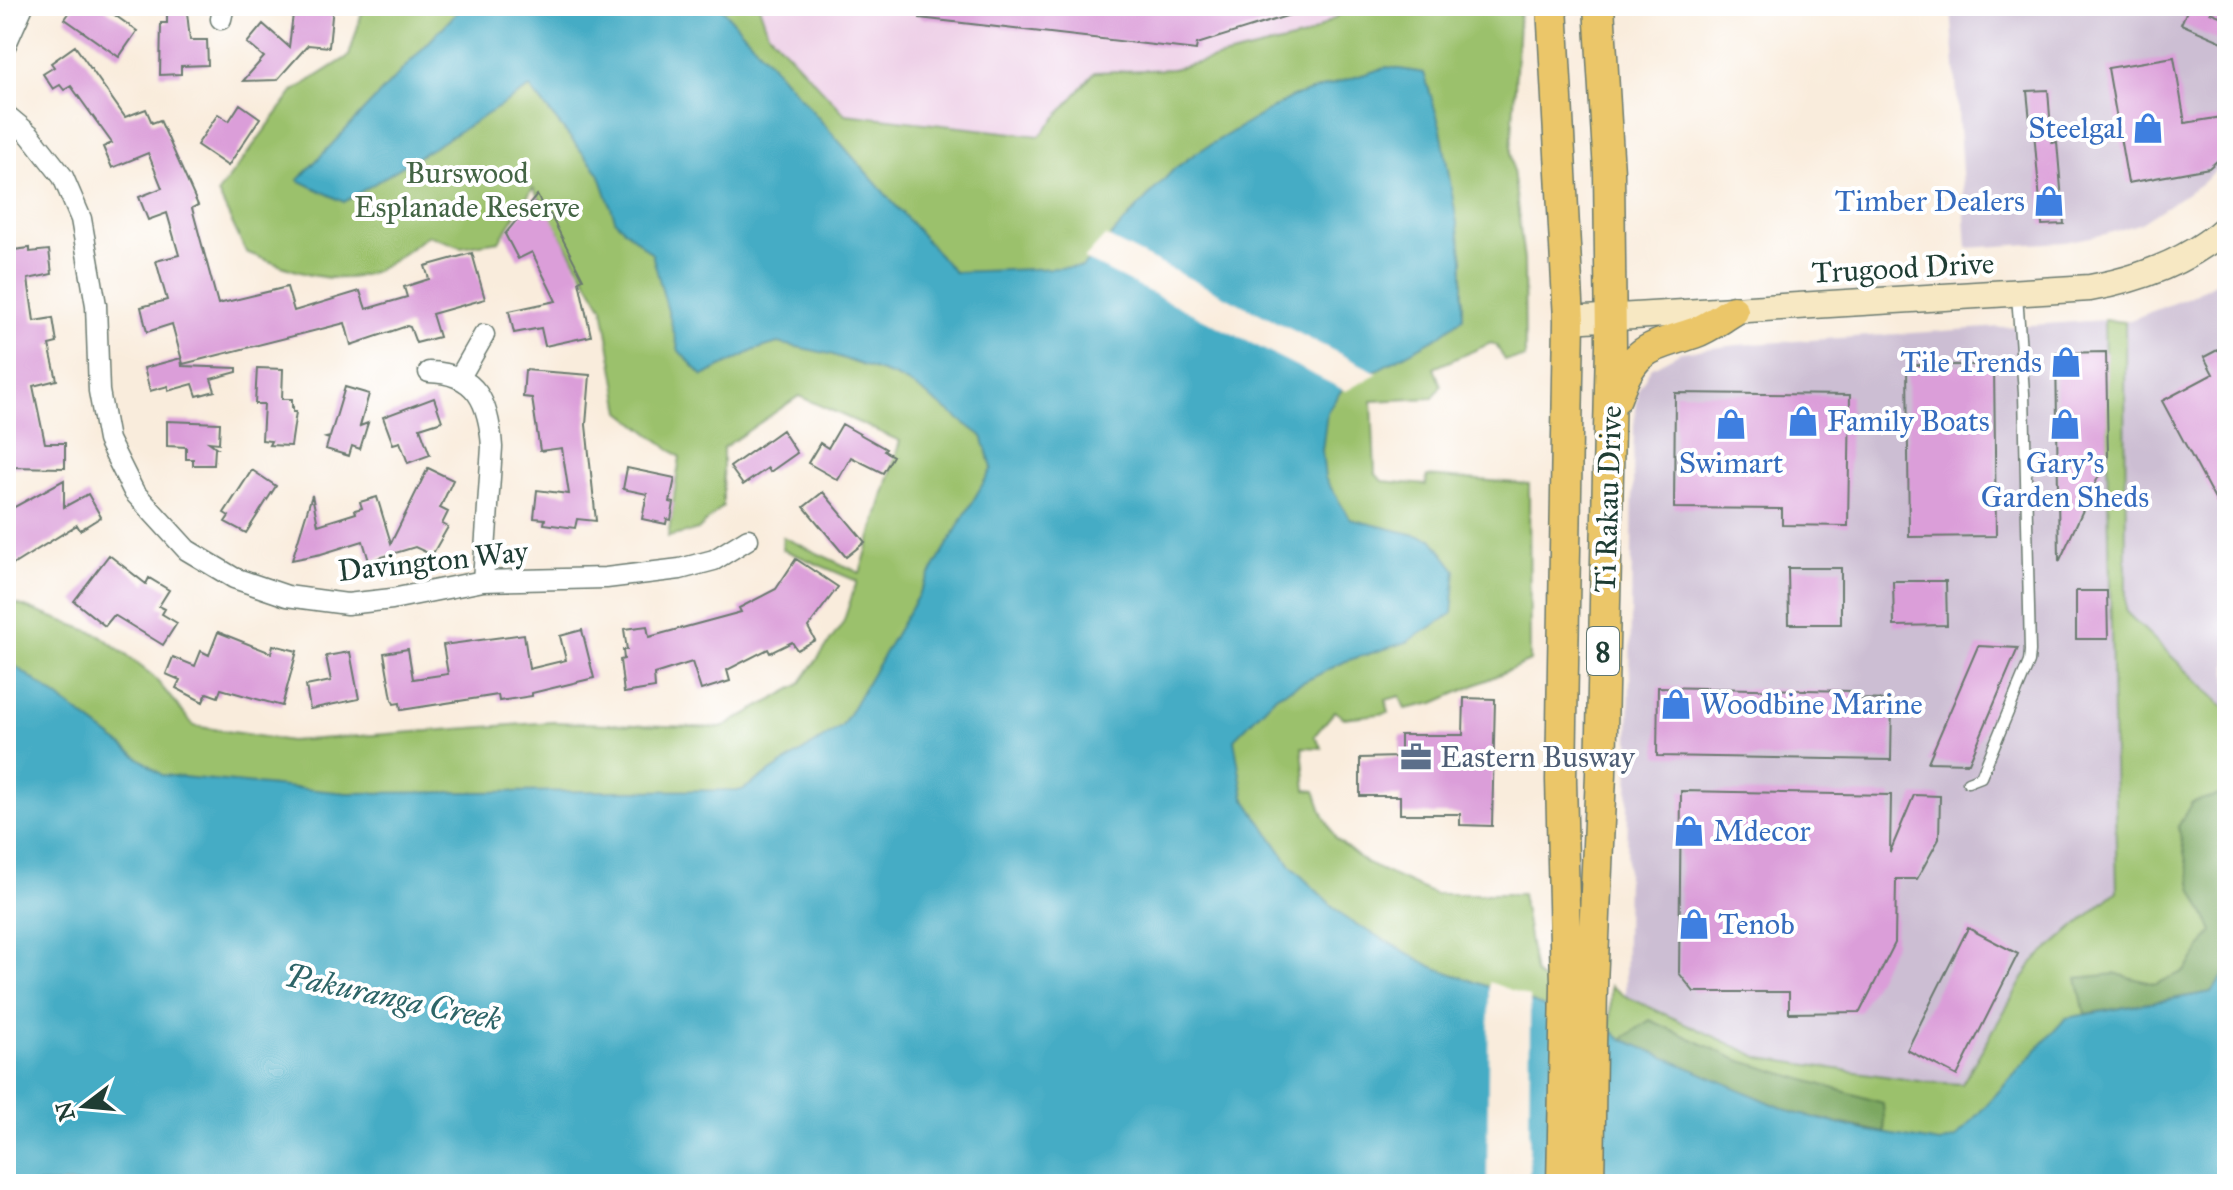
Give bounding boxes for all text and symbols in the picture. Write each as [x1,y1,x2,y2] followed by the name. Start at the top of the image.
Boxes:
[2028,110,2125,146] place label: Steelgal
[2131,111,2165,145] shop icon: Steelgal
[354,155,580,225] park label: Burswood Esplanade Reserve
[1835,183,2025,219] place label: Timber Dealers
[2032,184,2066,218] shop icon: Timber Dealers
[1811,245,1995,291] street label: Trugood Drive
[1901,344,2042,380] place label: Tile Trends
[2049,345,2083,379] shop icon: Tile Trends
[1827,403,1990,439] place label: Family Boats
[1786,404,1820,438] shop icon: Family Boats
[1587,405,1629,593] street label: Ti Rakau Drive
[1714,407,1748,441] shop icon: Swimart
[2048,407,2082,441] shop icon: Gary's Garden Sheds
[1679,445,1784,481] place label: Swimart
[1981,445,2149,515] place label: Gary's Garden Sheds
[336,533,531,589] street label: Davington Way
[1587,627,1619,675] road number: 8
[1700,686,1923,722] place label: Woodbine Marine
[1659,687,1693,721] shop icon: Woodbine Marine
[1440,739,1636,775] place label: Eastern Busway
[1399,740,1433,774] office icon: Eastern Busway
[1713,813,1811,849] place label: Mdecor
[1672,814,1706,848] shop icon: Mdecor
[1718,906,1795,942] place label: Tenob
[1677,907,1711,941] shop icon: Tenob
[281,955,505,1039] water label: Pakuranga Creek
[44,1066,124,1146] north arrow
[50,1098,81,1124] text: N

